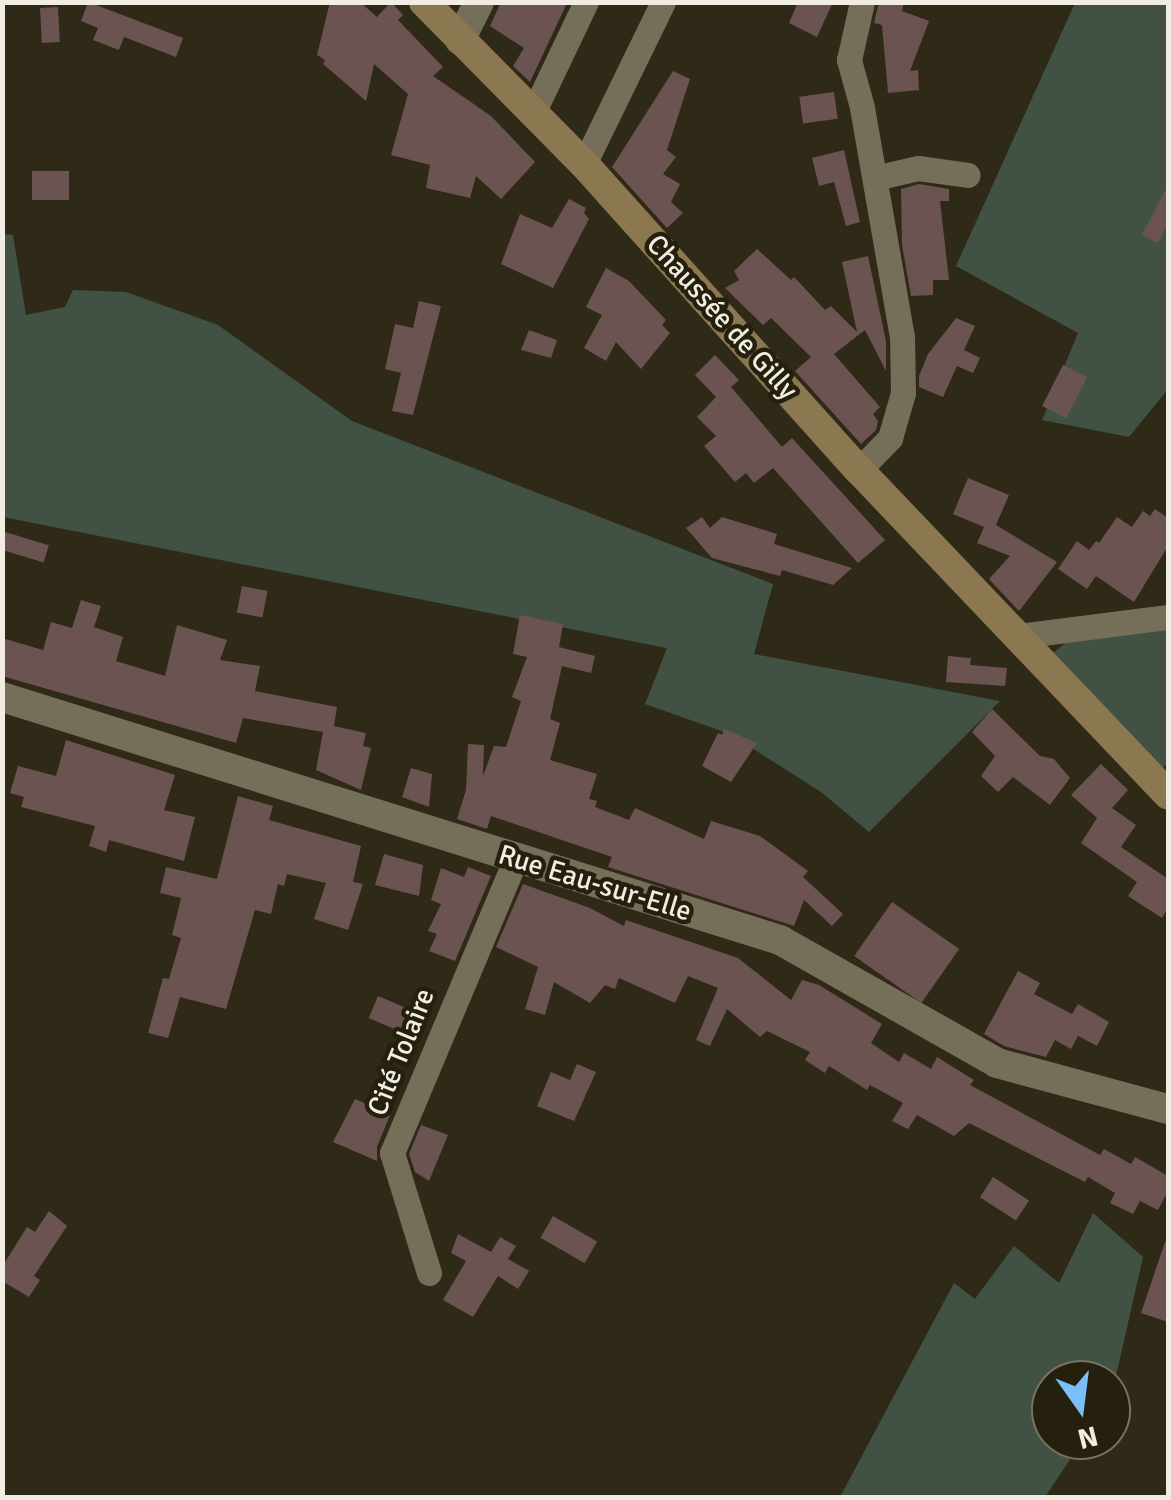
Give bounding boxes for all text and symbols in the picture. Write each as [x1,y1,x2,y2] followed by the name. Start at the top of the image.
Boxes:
[639,228,805,406] street label: Chaussée de Gilly
[494,838,696,928] street label: Rue Eau-sur-Elle
[360,984,442,1120] street label: Cité Tolaire
[1031,1360,1131,1460] north arrow
[1074,1418,1101,1456] text: N

